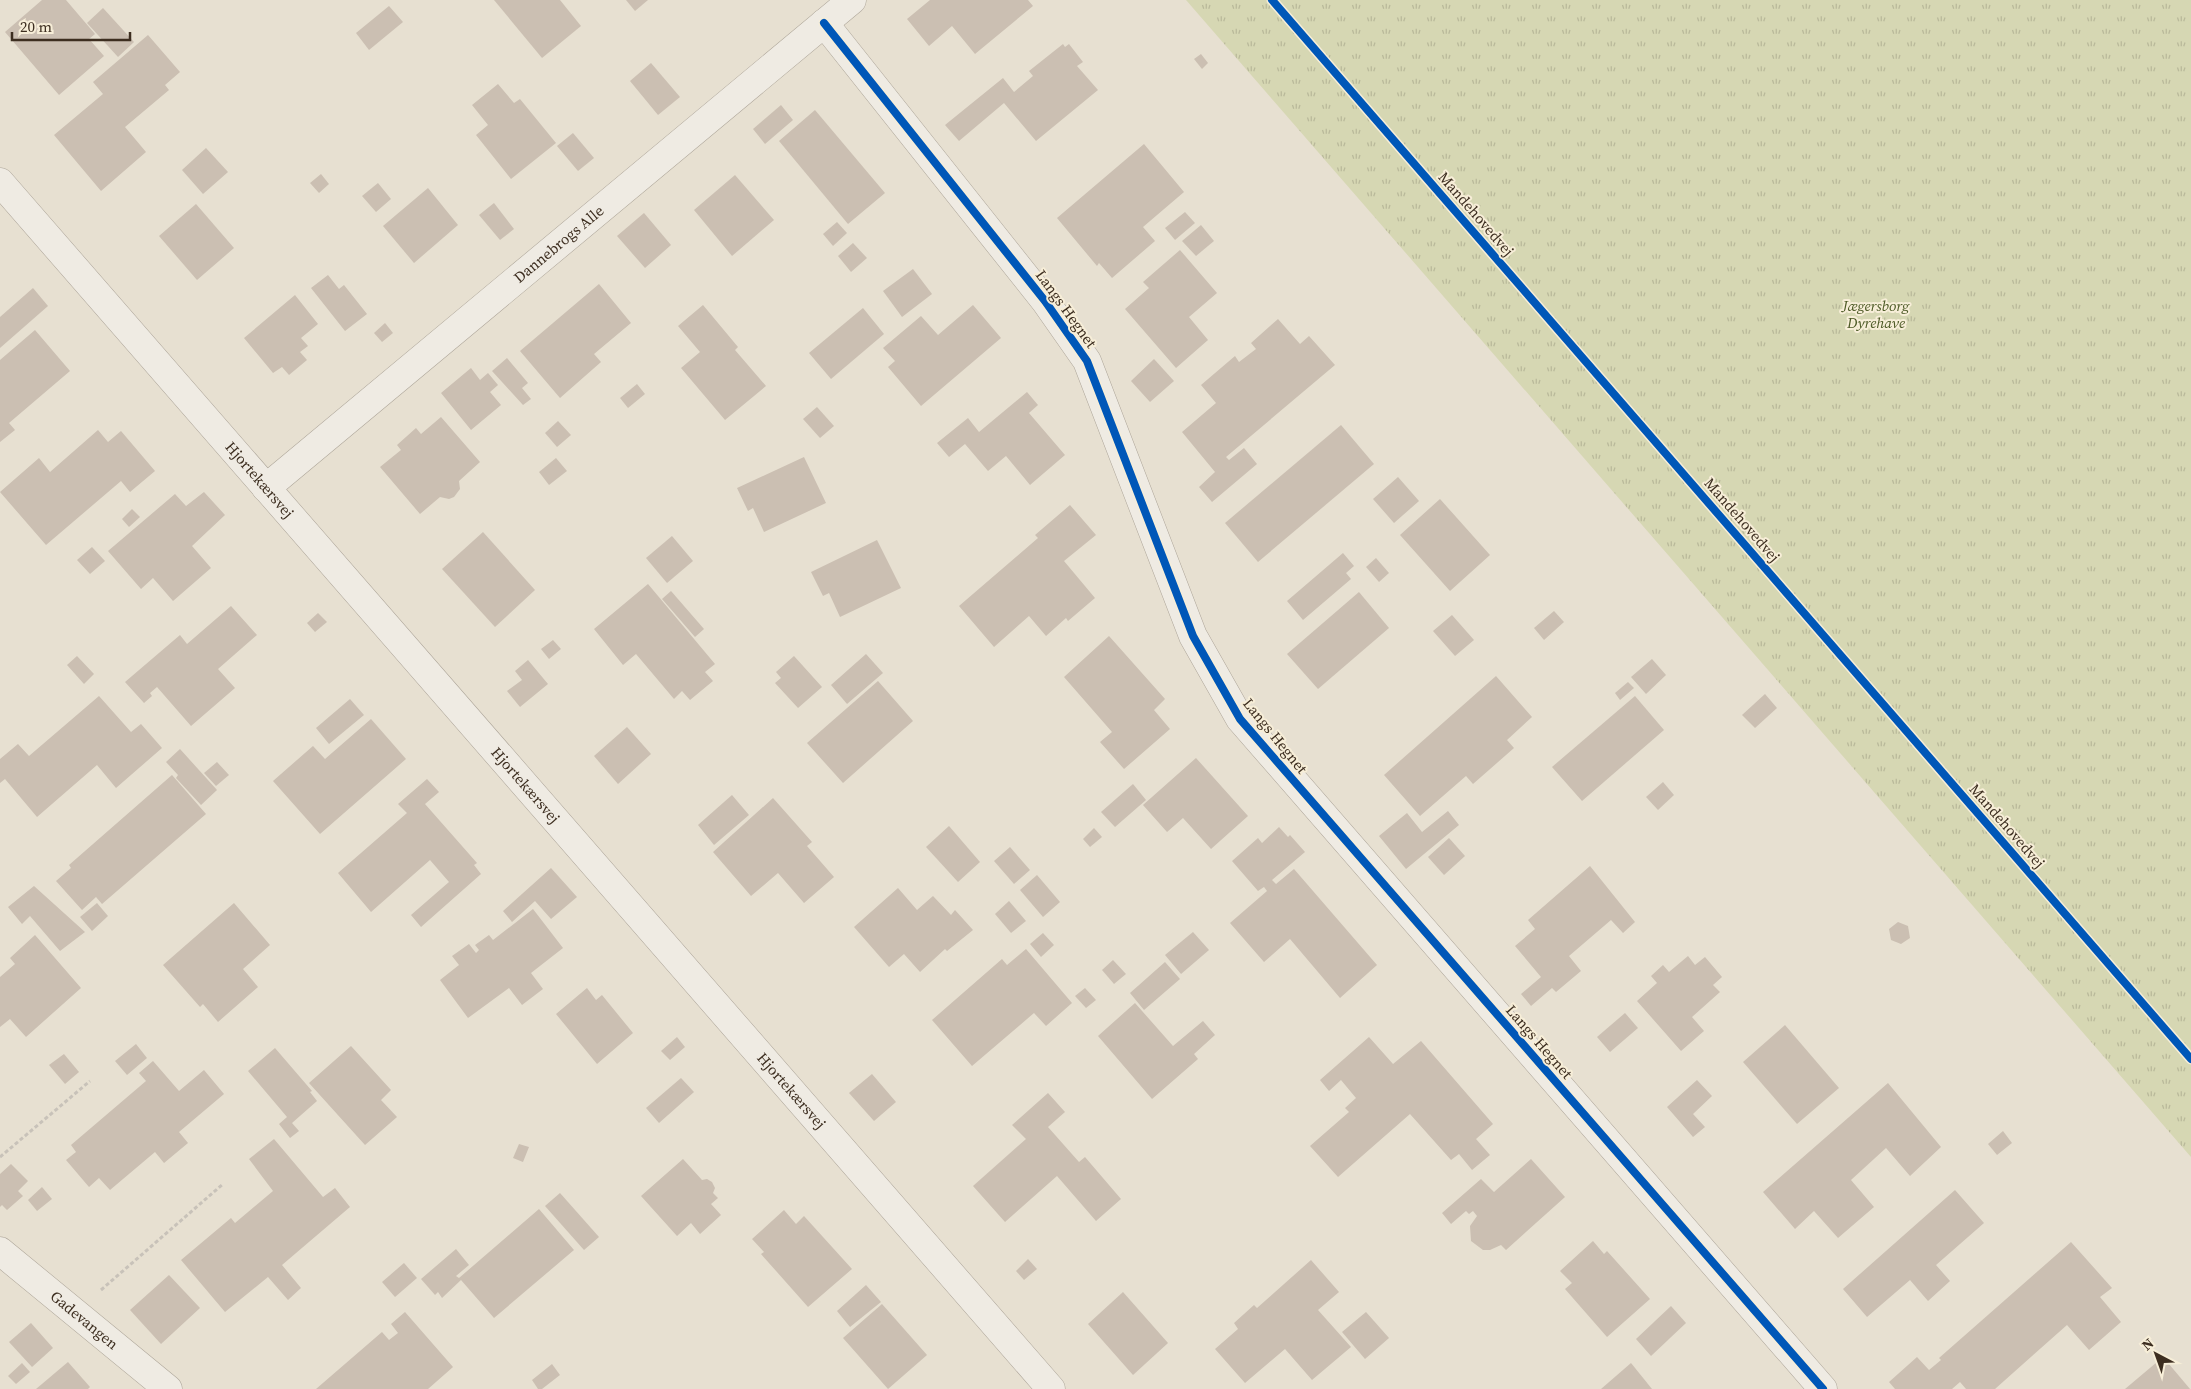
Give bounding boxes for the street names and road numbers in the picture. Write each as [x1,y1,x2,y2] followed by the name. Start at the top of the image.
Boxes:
[1434,167,1519,260] street label: Mandehovedvej
[509,200,608,288] street label: Dannebrogs Alle
[1031,265,1102,352] street label: Langs Hegnet
[221,437,299,522] street label: Hjortekærsvej
[1700,473,1785,566] street label: Mandehovedvej
[1238,693,1313,778] street label: Langs Hegnet
[487,742,565,828] street label: Hjortekærsvej
[1965,779,2050,872] street label: Mandehovedvej
[1501,1000,1578,1083] street label: Langs Hegnet
[753,1048,831,1133] street label: Hjortekærsvej
[46,1286,123,1354] street label: Gadevangen

